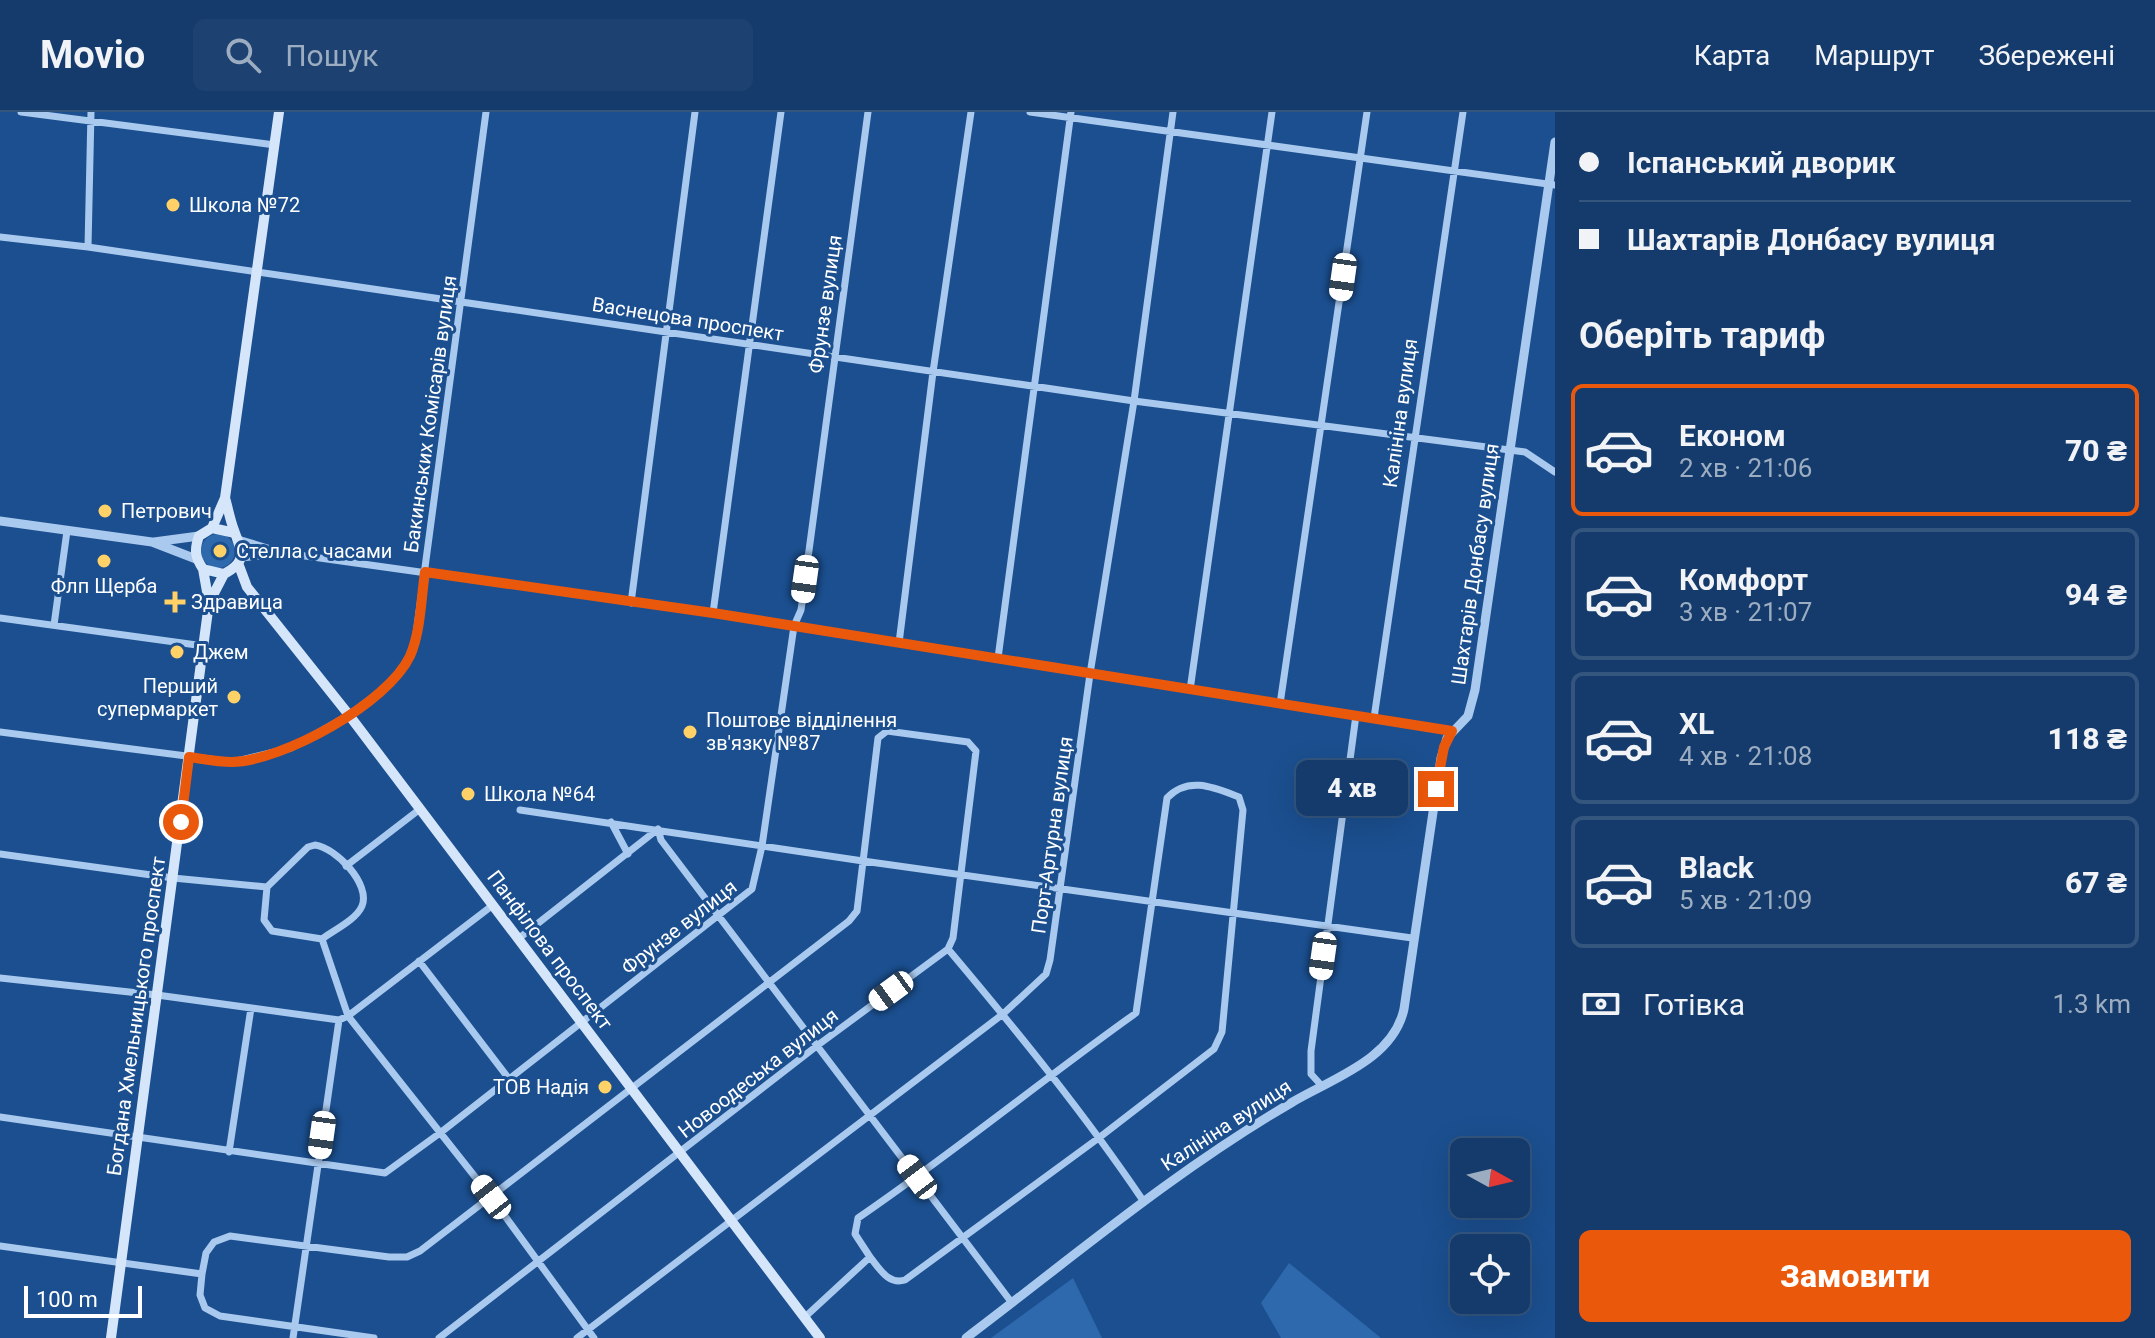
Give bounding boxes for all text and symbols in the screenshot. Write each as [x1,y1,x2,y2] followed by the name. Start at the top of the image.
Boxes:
[193,19,753,91] search box
[40,33,145,77] text: Movio
[221,33,265,77] icon: search
[285,38,378,73] text: Пошук
[1694,39,1770,72] text: Карта
[1814,39,1934,72] text: Маршрут
[1978,39,2115,72] text: Збережені
[1627,145,1896,180] text: Іспанський дворик
[189,193,300,217] place label: Школа №72
[164,196,182,214] marker: Школа №72
[1627,222,1996,257] text: Шахтарів Донбасу вулиця
[803,233,847,375] street label: Фрунзе вулиця
[1328,252,1358,302] car
[399,274,461,554] street label: Бакинських Комісарів вулиця
[590,292,786,346] street label: Васнецова проспект
[1579,315,1825,357] text: Оберіть тариф
[1378,337,1422,489] street label: Калініна вулиця
[1583,414,1655,486] icon: car
[1679,418,1786,453] text: Економ
[2065,433,2127,468] text: 70 ₴
[1446,442,1504,686] street label: Шахтарів Донбасу вулиця
[1679,453,1812,483] text: 2 хв · 21:06
[121,499,212,523] place label: Петрович
[96,502,114,520] marker: Петрович
[236,539,392,563] place label: Стелла с часами
[211,542,229,560] marker: Стелла с часами
[95,552,113,570] marker: Флп Щерба
[790,554,820,604] car
[1583,558,1655,630] icon: car
[1679,562,1808,597] text: Комфорт
[51,574,157,598] place label: Флп Щерба
[2065,577,2127,612] text: 94 ₴
[191,590,283,614] place label: Здравица
[166,593,184,611] marker: Здравица
[1679,597,1812,627] text: 3 хв · 21:07
[193,640,249,664] place label: Джем
[168,643,186,661] marker: Джем
[97,674,218,721] place label: Перший супермаркет
[225,688,243,706] marker: Перший супермаркет
[1583,702,1655,774] icon: car
[1679,706,1714,741] text: XL
[706,708,897,755] place label: Поштове відділення зв'язку №87
[2048,721,2127,756] text: 118 ₴
[681,723,699,741] marker: Поштове відділення зв'язку №87
[1026,735,1078,935] street label: Порт-Артурна вулиця
[1679,741,1812,771] text: 4 хв · 21:08
[1296,761,1408,817] callout: 4 хв
[1418,771,1454,807] route end
[1327,773,1377,803] text: 4 хв
[484,782,595,806] place label: Школа №64
[459,785,477,803] marker: Школа №64
[163,804,199,840] route start
[1583,846,1655,918] icon: car
[1679,850,1754,885] text: Black
[102,854,170,1177] street label: Богдана Хмельницького проспект
[482,865,618,1035] street label: Панфілова проспект
[2065,865,2127,900] text: 67 ₴
[617,875,741,979] street label: Фрунзе вулиця
[1679,885,1812,915] text: 5 хв · 21:09
[1308,931,1338,981] car
[865,967,917,1015] car
[1579,982,1623,1026] icon: cash
[1643,987,1745,1022] text: Готівка
[2052,989,2131,1019] text: 1.3 km
[673,1003,843,1143] street label: Новоодеська вулиця
[1156,1074,1296,1176] street label: Калініна вулиця
[493,1075,589,1099] place label: ТОВ Надія
[596,1078,614,1096] marker: ТОВ Надія
[307,1110,337,1160] car
[1450,1138,1530,1218] north arrow
[1450,1138,1530,1314] map controls
[893,1151,941,1203] car
[467,1171,515,1223] car
[1579,1230,2131,1322] button: Замовити
[1450,1234,1530,1314] button: locate
[24,1282,142,1318] scale bar
[36,1287,98,1312] text: 100 m

